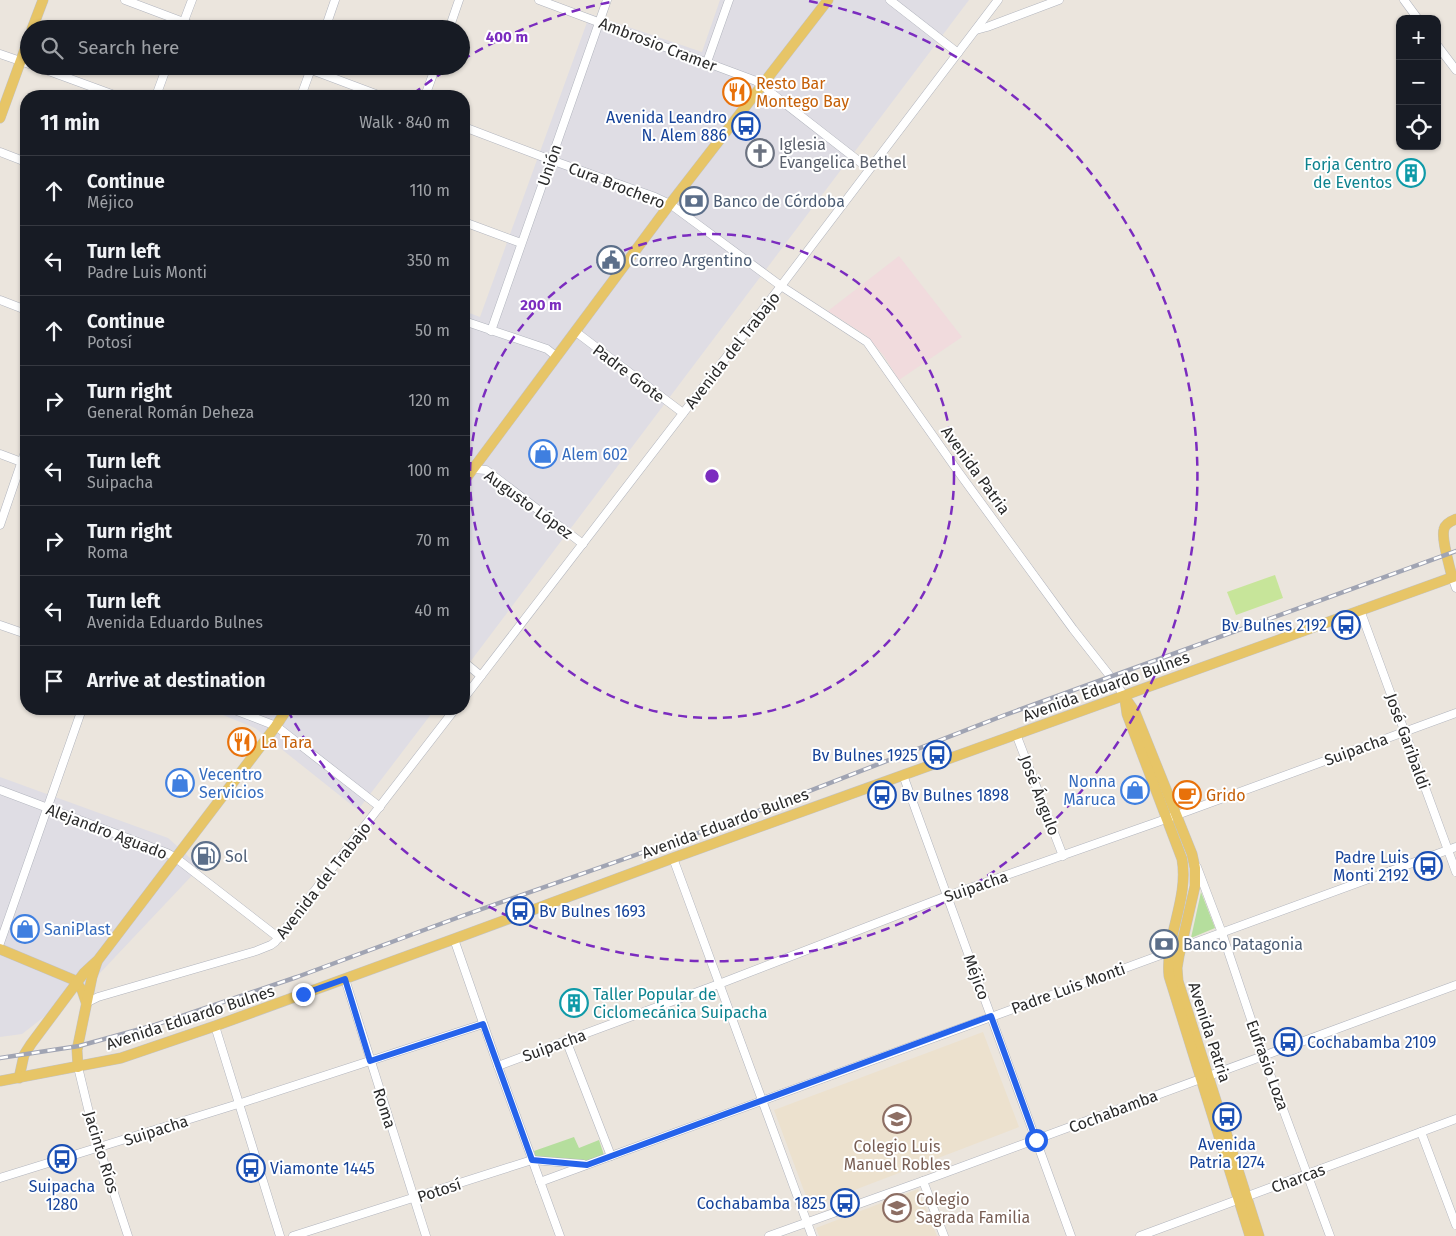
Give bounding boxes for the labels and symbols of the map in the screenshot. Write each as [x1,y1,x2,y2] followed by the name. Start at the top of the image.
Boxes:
[596,13,720,76] street label: Ambrosio Cramer
[486,28,528,46] text: 400 m
[756,74,849,111] place label: Resto Bar Montego Bay
[722,77,752,107] restaurant icon: Resto Bar Montego Bay
[606,108,727,145] place label: Avenida Leandro N. Alem 886
[731,111,761,141] bus stop icon: Avenida Leandro N. Alem 886
[779,135,907,172] place label: Iglesia Evangelica Bethel
[745,138,775,168] church icon: Iglesia Evangelica Bethel
[533,142,565,189] street label: Unión
[1304,155,1392,192] place label: Forja Centro de Eventos
[566,158,668,213] street label: Cura Brochero
[1396,158,1426,188] building icon: Forja Centro de Eventos
[679,186,709,216] bank icon: Banco de Córdoba
[713,192,845,211] place label: Banco de Córdoba
[596,245,626,275] public building icon: Correo Argentino
[630,251,752,270] place label: Correo Argentino
[681,288,784,413] street label: Avenida del Trabajo
[520,296,562,314] text: 200 m
[589,340,668,406] street label: Padre Grote
[937,422,1014,518] street label: Avenida Patria
[528,439,558,469] shop icon: Alem 602
[562,445,628,464] place label: Alem 602
[481,466,577,543] street label: Augusto López
[703,467,721,485] centre of rings
[1331,610,1361,640] bus stop icon: Bv Bulnes 2192
[1221,616,1327,635] place label: Bv Bulnes 2192
[1020,647,1192,726] street label: Avenida Eduardo Bulnes
[1381,691,1434,792] street label: José Garibaldi
[227,727,257,757] restaurant icon: La Tara
[1322,729,1391,770] street label: Suipacha
[261,733,312,752] place label: La Tara
[922,740,952,770] bus stop icon: Bv Bulnes 1925
[812,746,918,765] place label: Bv Bulnes 1925
[1016,752,1064,838] street label: José Ángulo
[199,765,264,802] place label: Vecentro Servicios
[165,768,195,798] shop icon: Vecentro Servicios
[1063,772,1116,809] place label: Nonna Maruca
[1120,775,1150,805] shop icon: Nonna Maruca
[867,780,897,810] bus stop icon: Bv Bulnes 1898
[1172,780,1202,810] cafe icon: Grido
[639,784,811,863] street label: Avenida Eduardo Bulnes
[901,786,1009,805] place label: Bv Bulnes 1898
[1206,786,1246,805] place label: Grido
[44,800,170,863] street label: Alejandro Aguado
[272,818,375,943] street label: Avenida del Trabajo
[191,841,221,871] fuel station icon: Sol
[225,847,248,866] place label: Sol
[1333,848,1409,885] place label: Padre Luis Monti 2192
[1413,851,1443,881] bus stop icon: Padre Luis Monti 2192
[942,867,1011,906] street label: Suipacha
[505,896,535,926] bus stop icon: Bv Bulnes 1693
[539,902,646,921] place label: Bv Bulnes 1693
[10,914,40,944] shop icon: SaniPlast
[44,920,111,939] place label: SaniPlast
[1149,929,1179,959] bank icon: Banco Patagonia
[1183,935,1303,954] place label: Banco Patagonia
[960,952,993,1002] street label: Méjico
[1009,959,1128,1018] street label: Padre Luis Monti
[1184,980,1235,1085] street label: Avenida Patria
[103,981,277,1054] street label: Avenida Eduardo Bulnes
[292,983,315,1006] route end
[593,985,767,1022] place label: Taller Popular de Ciclomecánica Suipacha
[559,988,589,1018] building icon: Taller Popular de Ciclomecánica Suipacha
[1242,1017,1293,1113] street label: Eufrasio Loza
[520,1025,589,1066] street label: Suipacha
[1273,1027,1303,1057] bus stop icon: Cochabamba 2109
[1307,1033,1436,1052] place label: Cochabamba 2109
[369,1086,400,1131] street label: Roma
[1066,1086,1160,1137] street label: Cochabamba
[1212,1102,1242,1132] bus stop icon: Avenida Patria 1274
[882,1104,912,1134] school or university icon: Colegio Luis Manuel Robles
[80,1109,123,1196] street label: Jacinto Ríos
[122,1111,191,1150] street label: Suipacha
[1025,1129,1048,1152] route start
[1189,1135,1266,1172] place label: Avenida Patria 1274
[844,1137,950,1174] place label: Colegio Luis Manuel Robles
[47,1144,77,1174] bus stop icon: Suipacha 1280
[236,1153,266,1183] bus stop icon: Viamonte 1445
[270,1159,375,1178] place label: Viamonte 1445
[1269,1160,1328,1197] street label: Charcas
[415,1174,464,1206] street label: Potosí
[29,1177,95,1214] place label: Suipacha 1280
[830,1188,860,1218] bus stop icon: Cochabamba 1825
[916,1190,1030,1227] place label: Colegio Sagrada Familia
[882,1193,912,1223] school or university icon: Colegio Sagrada Familia
[697,1194,826,1213] place label: Cochabamba 1825

